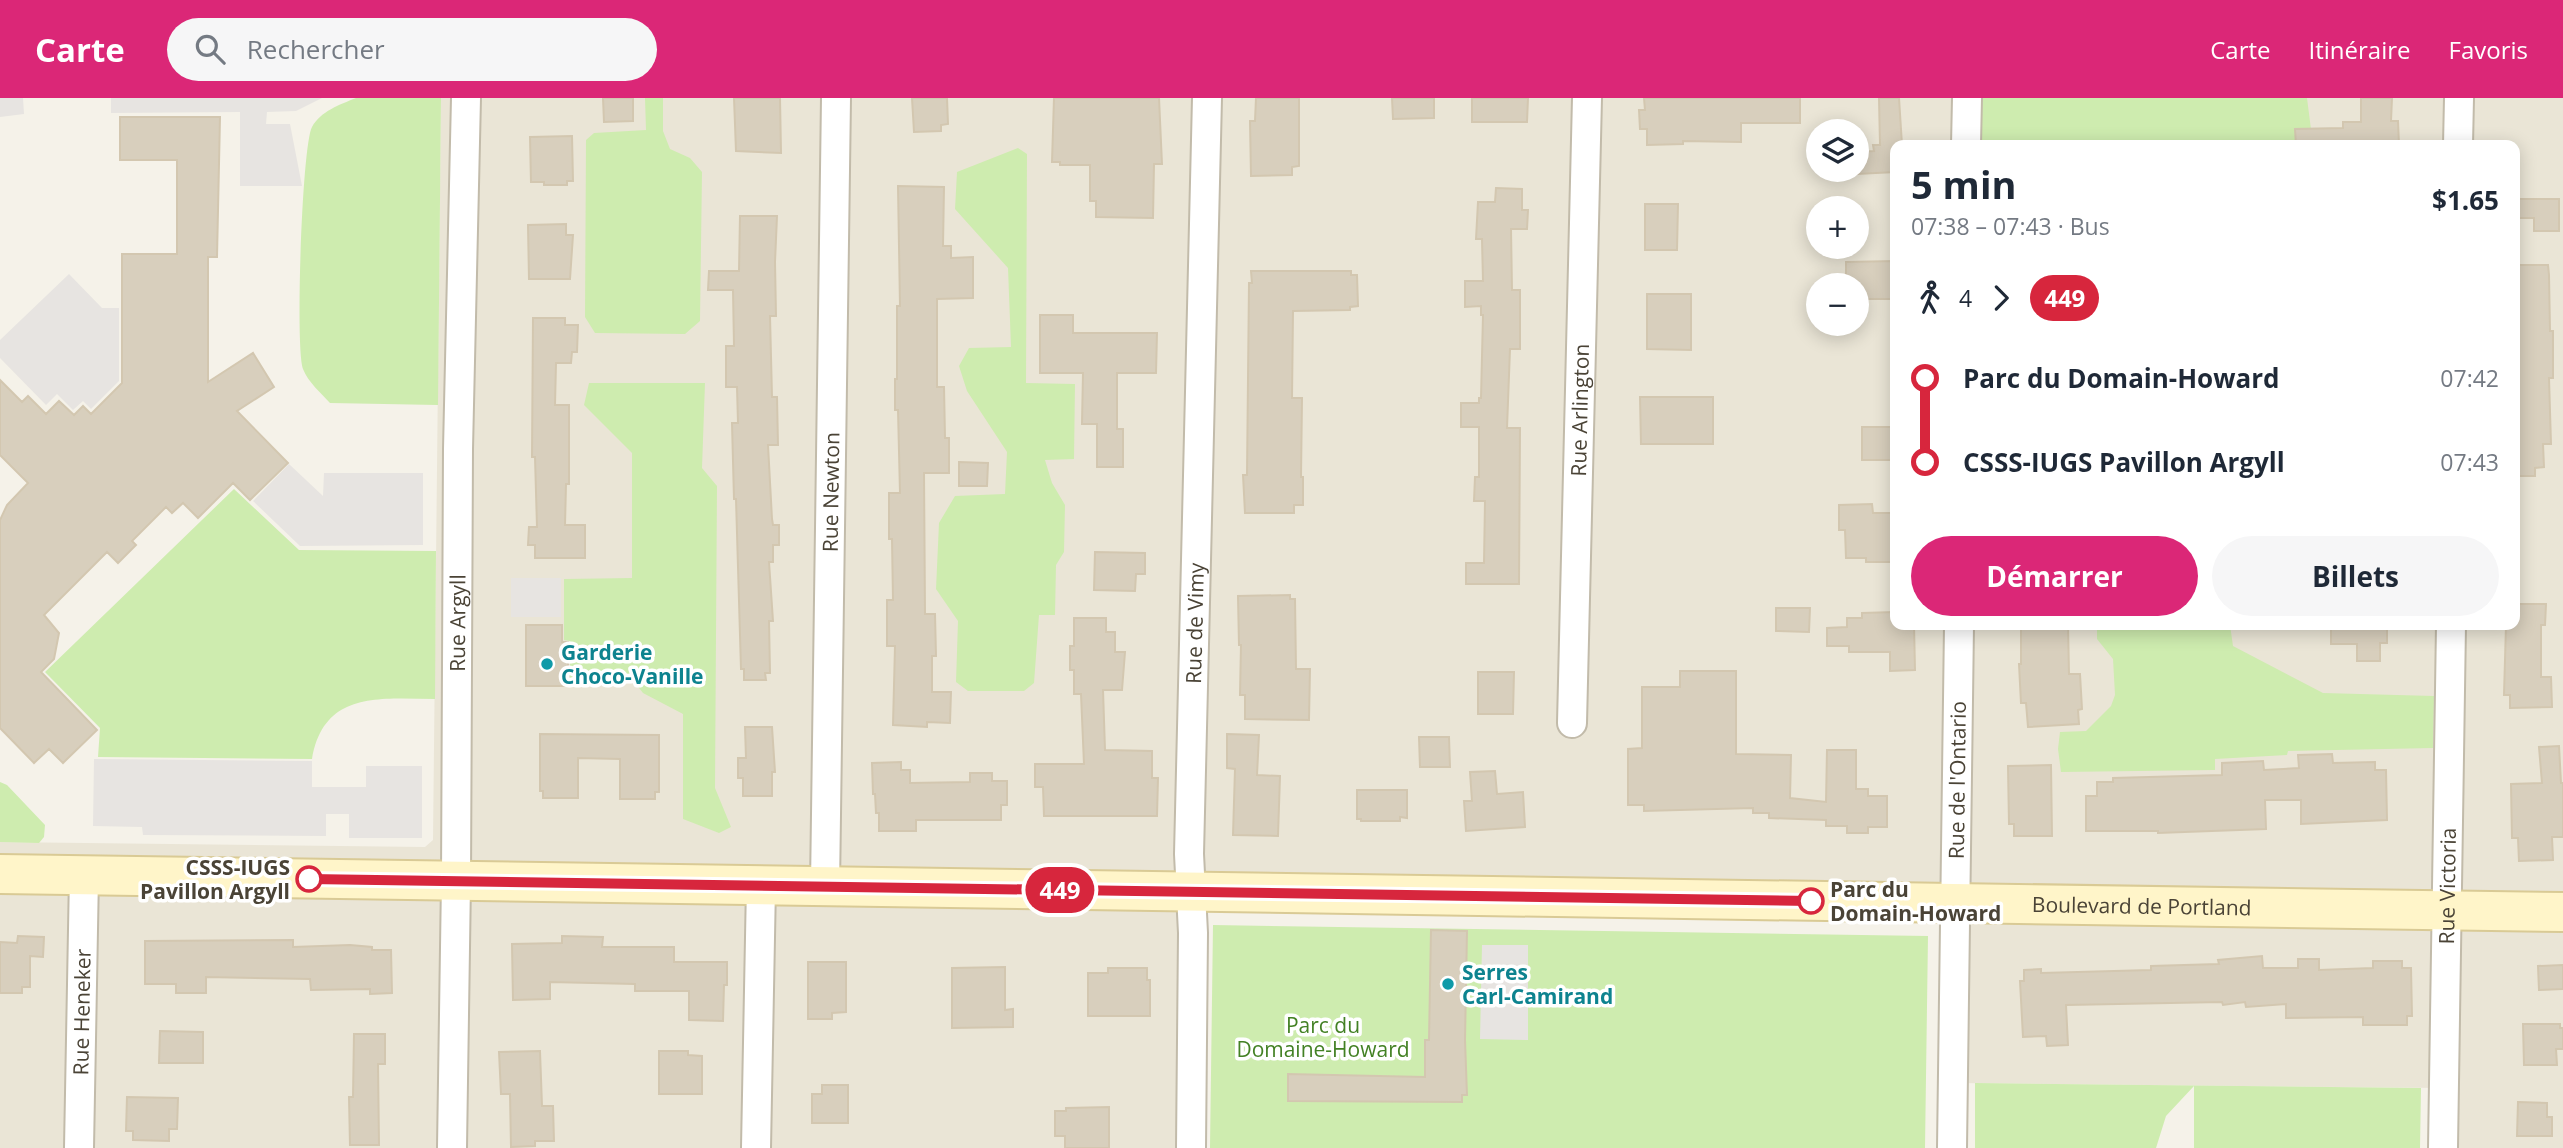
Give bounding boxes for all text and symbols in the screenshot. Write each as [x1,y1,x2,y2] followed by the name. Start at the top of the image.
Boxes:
[167,18,657,81] search box
[35,27,125,72] text: Carte
[191,30,229,68] icon: search
[247,31,385,67] text: Rechercher
[2210,33,2271,66] text: Carte
[2309,33,2411,66] text: Itinéraire
[2449,33,2528,66] text: Favoris
[1806,119,1869,336] map controls
[1806,119,1869,182] button: layers
[1911,158,2016,210] text: 5 min
[2432,182,2499,218] text: $1.65
[1806,196,1869,259] button: +
[1911,210,2110,242] text: 07:38 – 07:43 · Bus
[1806,273,1869,336] button: −
[1911,279,1949,317] icon: walk
[1982,279,2020,317] icon: forward
[2044,281,2085,314] text: 449
[1959,282,1972,314] text: 4
[1564,343,1595,477] street label: Rue Arlington
[1963,360,2279,396] text: Parc du Domain-Howard
[2440,362,2499,394] text: 07:42
[816,432,845,552] street label: Rue Newton
[1963,444,2285,480] text: CSSS-IUGS Pavillon Argyll
[2440,446,2499,478] text: 07:43
[1911,536,2198,616] button: Démarrer
[2212,536,2499,616] button: Billets
[1179,562,1210,684] street label: Rue de Vimy
[443,574,471,672] street label: Rue Argyll
[561,638,704,690] place label: Garderie Choco-Vanille
[539,656,555,672] marker: Garderie Choco-Vanille
[1942,701,1972,859] street label: Rue de l'Ontario
[2432,827,2462,945] street label: Rue Victoria
[140,853,290,905] place label: CSSS-IUGS Pavillon Argyll
[296,866,322,892] marker: CSSS-IUGS Pavillon Argyll
[1020,867,1100,913] line badge: 449
[1039,873,1081,906] text: 449
[1830,875,2001,927] place label: Parc du Domain-Howard
[1798,888,1824,914] marker: Parc du Domain-Howard
[2032,890,2252,921] street label: Boulevard de Portland
[66,948,97,1076] street label: Rue Heneker
[1462,958,1613,1010] place label: Serres Carl-Camirand
[1440,976,1456,992] marker: Serres Carl-Camirand
[1236,1011,1410,1063] park label: Parc du Domaine-Howard

